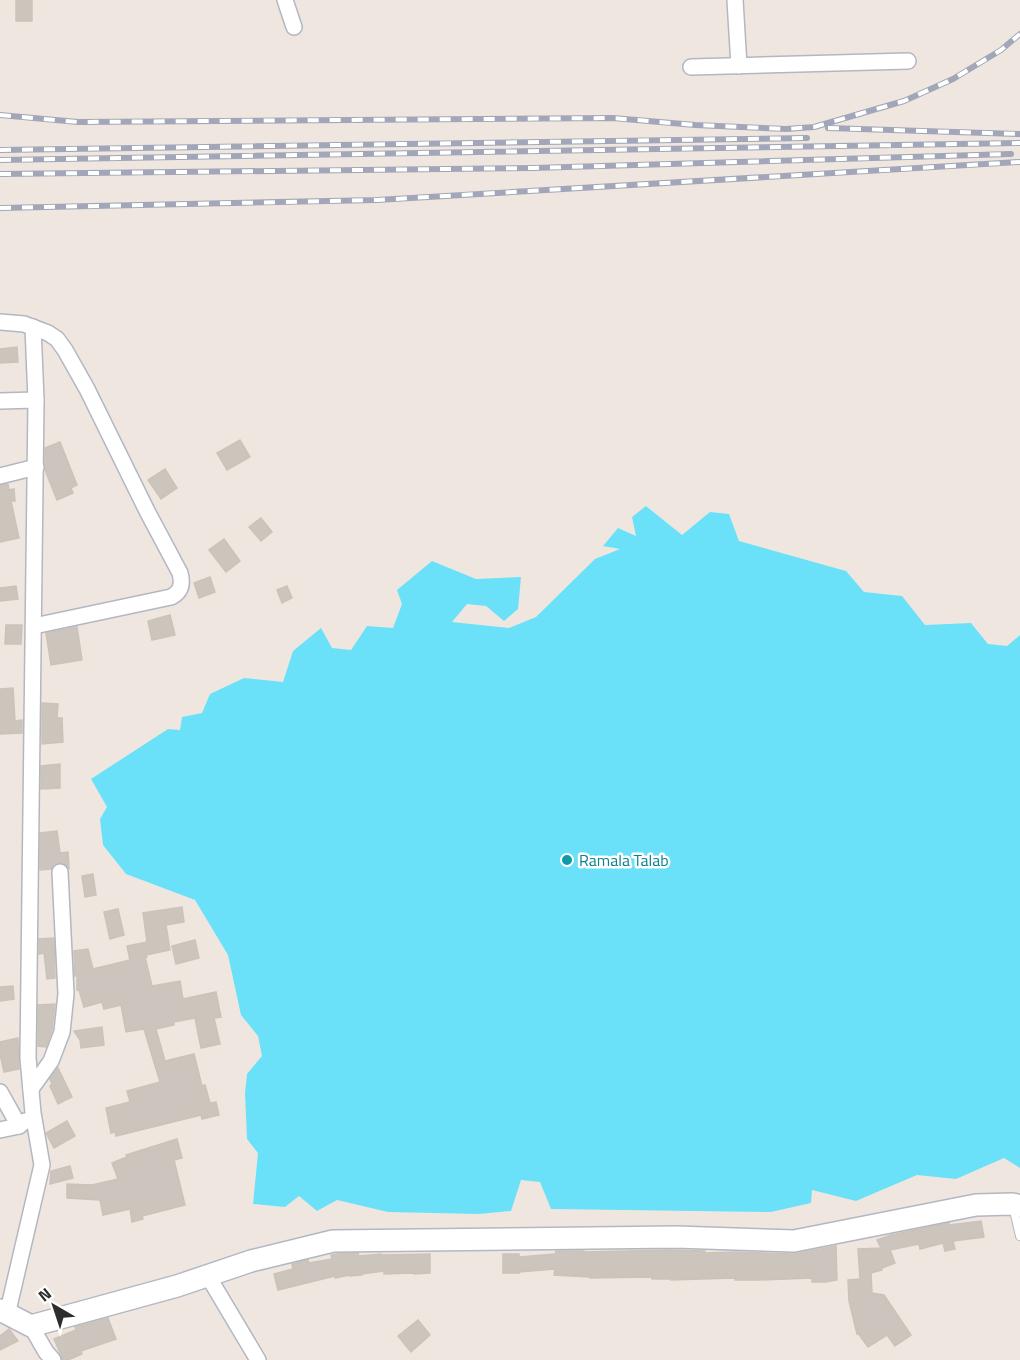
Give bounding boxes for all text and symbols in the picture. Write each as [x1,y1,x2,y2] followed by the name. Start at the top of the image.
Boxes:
[579,848,669,872] place label: Ramala Talab
[560,853,574,867] marker: Ramala Talab
[24,1276,84,1336] north arrow
[33,1282,56,1307] text: N

